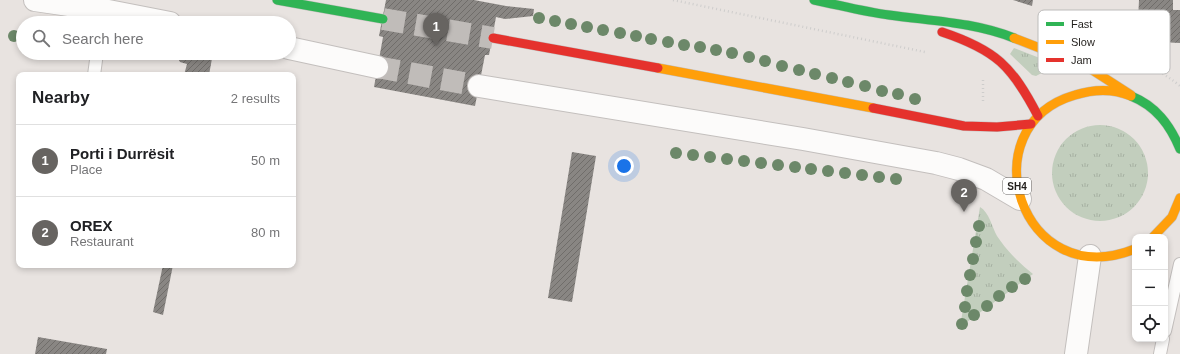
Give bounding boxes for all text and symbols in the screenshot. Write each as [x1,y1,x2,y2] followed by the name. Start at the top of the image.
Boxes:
[1038,10,1170,74] legend
[423,13,449,46] pin: 1
[16,16,296,60] search box
[1071,18,1092,30] text: Fast
[30,27,52,49] icon: search
[62,30,144,47] text: Search here
[1071,36,1095,48] text: Slow
[1071,54,1092,66] text: Jam
[32,88,90,107] text: Nearby
[231,91,280,106] text: 2 results
[70,145,174,162] text: Porti i Durrësit
[41,153,49,168] text: 1
[251,153,280,168] text: 50 m
[614,156,634,176] your location
[70,162,103,177] text: Place
[1003,178,1031,194] road number: SH4
[951,179,977,212] pin: 2
[70,217,113,234] text: OREX
[41,225,49,240] text: 2
[251,225,280,240] text: 80 m
[70,234,134,249] text: Restaurant
[1132,234,1168,342] map controls
[1132,234,1168,270] button: +
[1132,270,1168,306] button: −
[1132,306,1168,342] button: locate

